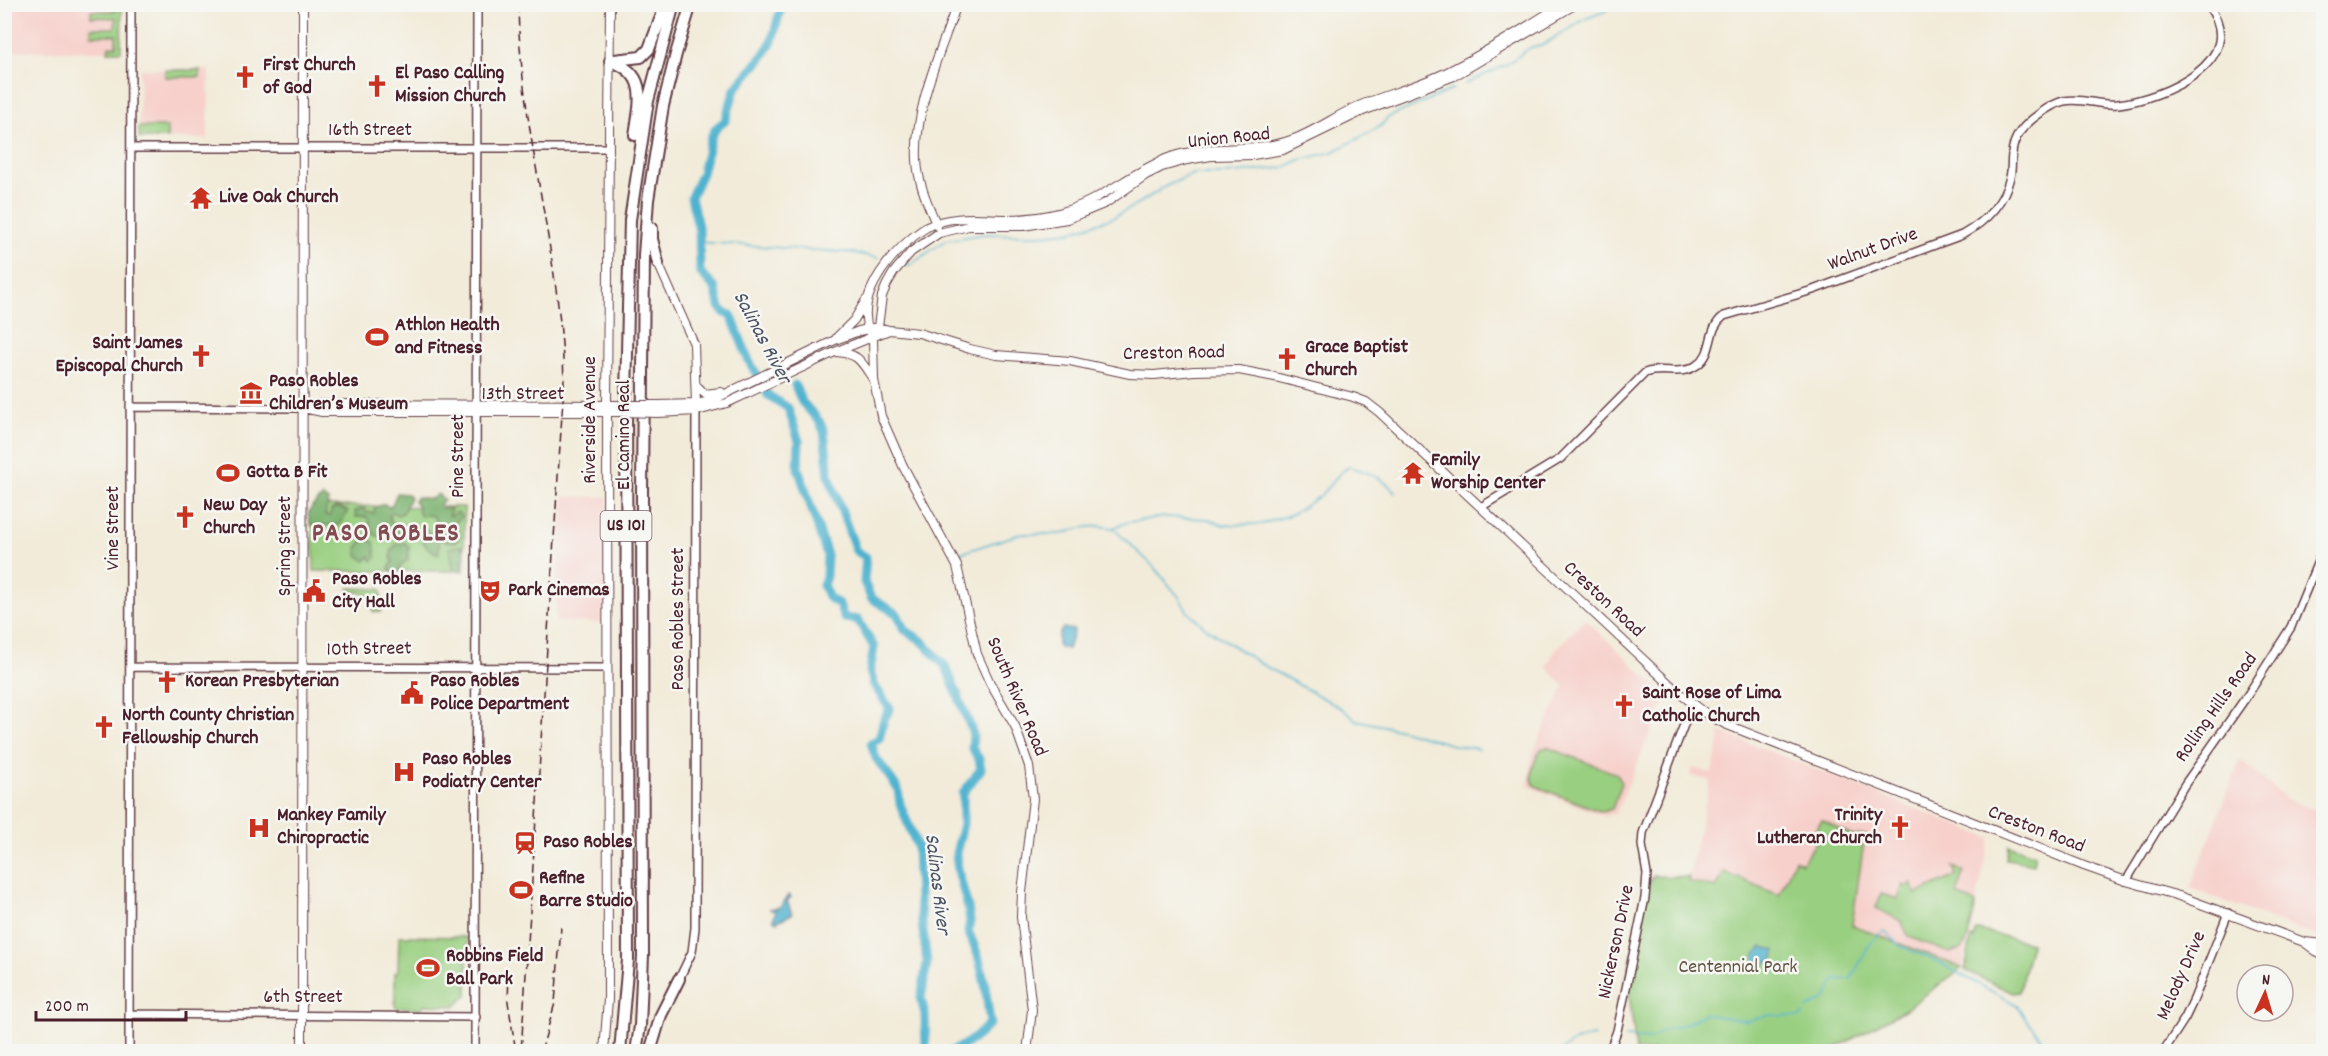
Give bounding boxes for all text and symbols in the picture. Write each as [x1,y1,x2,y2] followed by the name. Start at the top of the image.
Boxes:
[263,52,356,103] place label: First Church of God
[395,60,506,111] place label: El Paso Calling Mission Church
[232,64,258,90] church icon: First Church of God
[364,73,390,99] church icon: El Paso Calling Mission Church
[328,117,412,145] street label: 16th Street
[1186,121,1272,157] street label: Union Road
[219,184,338,212] place label: Live Oak Church
[188,185,214,211] temple icon: Live Oak Church
[1824,221,1922,279] street label: Walnut Drive
[724,286,799,392] water label: Salinas River
[395,312,500,363] place label: Athlon Health and Fitness
[364,324,390,350] sports icon: Athlon Health and Fitness
[55,330,183,381] place label: Saint James Episcopal Church
[1305,334,1409,385] place label: Grace Baptist Church
[1123,339,1225,369] street label: Creston Road
[188,343,214,369] church icon: Saint James Episcopal Church
[1274,346,1300,372] church icon: Grace Baptist Church
[577,356,605,484] street label: Riverside Avenue
[269,368,408,419] place label: Paso Robles Children’s Museum
[238,380,264,406] museum icon: Paso Robles Children’s Museum
[611,380,639,490] street label: El Camino Real
[482,381,564,409] street label: 13th Street
[445,414,473,498] street label: Pine Street
[1431,447,1546,498] place label: Family Worship Center
[246,459,328,487] place label: Gotta B Fit
[215,460,241,486] sports icon: Gotta B Fit
[1400,460,1426,486] temple icon: Family Worship Center
[100,486,128,570] street label: Vine Street
[203,492,268,543] place label: New Day Church
[272,496,300,596] street label: Spring Street
[172,504,198,530] church icon: New Day Church
[600,511,652,541] road number: US 101
[312,516,460,553] district label: PASO ROBLES
[665,548,693,690] street label: Paso Robles Street
[1556,555,1650,645] street label: Creston Road
[332,566,422,617] place label: Paso Robles City Hall
[508,577,610,605] place label: Park Cinemas
[301,578,327,604] public building icon: Paso Robles City Hall
[477,578,503,604] theatre icon: Park Cinemas
[978,633,1054,761] street label: South River Road
[326,635,412,665] street label: 10th Street
[2169,647,2265,769] street label: Rolling Hills Road
[185,668,339,696] place label: Korean Presbyterian
[430,668,570,719] place label: Paso Robles Police Department
[154,669,180,695] church icon: Korean Presbyterian
[399,680,425,706] public building icon: Paso Robles Police Department
[1642,680,1782,731] place label: Saint Rose of Lima Catholic Church
[1611,693,1637,719] church icon: Saint Rose of Lima Catholic Church
[122,702,294,753] place label: North County Christian Fellowship Church
[91,714,117,740] church icon: North County Christian Fellowship Church
[422,746,542,797] place label: Paso Robles Podiatry Center
[391,759,417,785] hospital icon: Paso Robles Podiatry Center
[1983,799,2089,861] street label: Creston Road
[277,802,386,853] place label: Mankey Family Chiropractic
[1757,802,1883,853] place label: Trinity Lutheran Church
[1887,814,1913,840] church icon: Trinity Lutheran Church
[246,815,272,841] hospital icon: Mankey Family Chiropractic
[543,829,633,857] place label: Paso Robles
[512,830,538,856] station icon: Paso Robles
[915,832,957,938] water label: Salinas River
[539,865,633,916] place label: Refine Barre Studio
[508,877,534,903] sports icon: Refine Barre Studio
[1591,882,1643,1001] street label: Nickerson Drive
[2150,927,2214,1025] street label: Melody Drive
[446,943,543,994] place label: Robbins Field Ball Park
[1678,954,1798,982] park label: Centennial Park
[415,955,441,981] sports icon: Robbins Field Ball Park
[2235,963,2295,1023] north arrow
[2261,969,2271,992] text: N
[36,984,186,1022] scale bar
[263,984,343,1012] street label: 6th Street
[45,995,89,1020] text: 200 m

